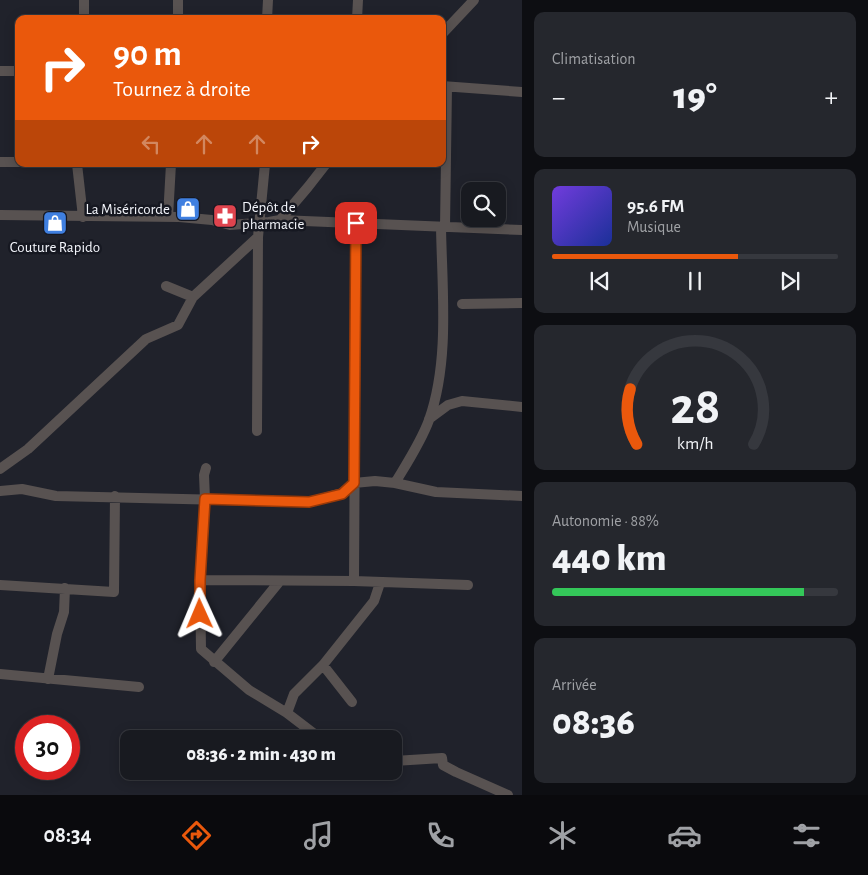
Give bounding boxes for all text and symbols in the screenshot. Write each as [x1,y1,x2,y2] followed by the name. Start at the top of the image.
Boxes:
[30,35,95,100] icon: right
[113,37,182,72] text: 90 m
[552,51,636,67] text: Climatisation
[113,78,251,100] text: Tournez à droite
[673,78,717,116] text: 19°
[552,84,565,112] text: −
[825,84,838,112] text: +
[137,130,165,158] icon: left
[190,130,218,158] icon: ahead
[243,130,271,158] icon: ahead
[296,130,324,158] icon: right
[461,182,506,227] map controls
[461,182,506,227] button: search
[175,196,201,222] shop icon: La Miséricorde
[627,197,684,216] text: 95.6 FM
[242,200,304,232] place label: Dépôt de pharmacie
[85,202,170,217] place label: La Miséricorde
[335,202,377,244] pin
[212,203,238,229] pharmacy icon: Dépôt de pharmacie
[342,209,370,237] icon: arrive
[42,210,68,236] shop icon: Couture Rapido
[627,219,681,235] text: Musique
[10,240,100,255] place label: Couture Rapido
[586,267,614,295] icon: previous
[681,267,709,295] icon: pause
[776,267,804,295] icon: next
[670,381,720,433] text: 28
[677,435,713,453] text: km/h
[552,513,659,529] text: Autonomie · 88%
[552,540,667,578] text: 440 km
[173,587,225,639] position arrow
[552,677,597,693] text: Arrivée
[552,704,635,742] text: 08:36
[15,715,80,780] speed limit sign: 30
[186,745,336,764] text: 08:36 · 2 min · 430 m
[179,818,214,853] icon: directions
[301,818,336,853] icon: music
[423,818,458,853] icon: phone
[545,818,580,853] icon: climate
[667,818,702,853] icon: car
[789,818,824,853] icon: filters
[44,824,91,846] text: 08:34

